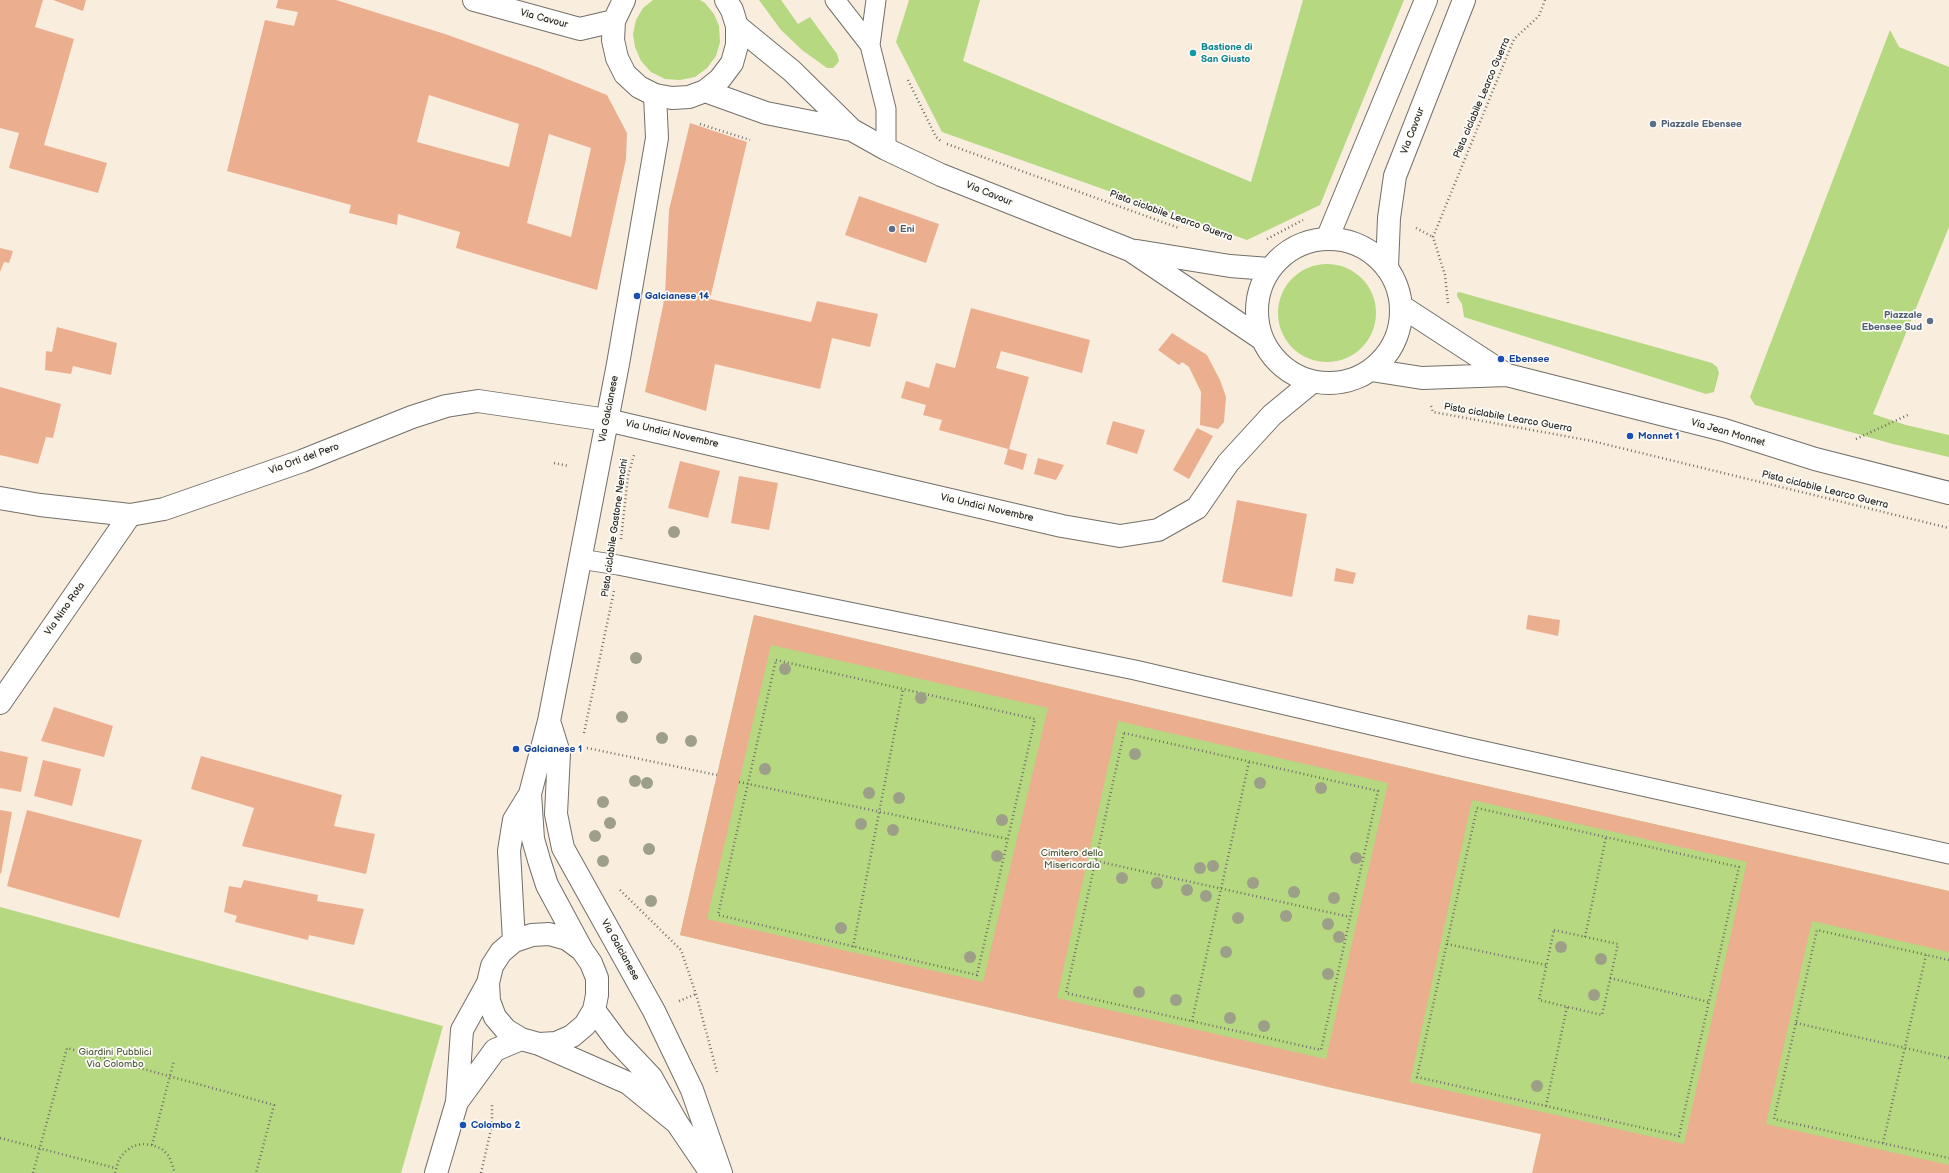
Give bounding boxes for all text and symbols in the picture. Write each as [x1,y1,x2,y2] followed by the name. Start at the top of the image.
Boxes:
[519,7,569,31] street label: Via Cavour
[1451,36,1513,160] street label: Pista ciclabile Learco Guerra
[1201,41,1253,64] place label: Bastione di San Giusto
[1188,48,1198,58] marker: Bastione di San Giusto
[1399,106,1427,156] street label: Via Cavour
[1661,118,1742,130] place label: Piazzale Ebensee
[1648,119,1658,129] marker: Piazzale Ebensee
[964,179,1014,209] street label: Via Cavour
[1108,188,1234,244] street label: Pista ciclabile Learco Guerra
[900,223,915,235] place label: Eni
[887,224,897,234] marker: Eni
[645,290,709,302] place label: Galcianese 14
[632,291,642,301] marker: Galcianese 14
[1862,309,1922,332] place label: Piazzale Ebensee Sud
[1925,316,1935,326] marker: Piazzale Ebensee Sud
[1509,353,1549,365] place label: Ebensee
[1496,354,1506,364] marker: Ebensee
[597,374,621,444] street label: Via Galcianese
[1443,401,1573,435] street label: Pista ciclabile Learco Guerra
[624,417,720,451] street label: Via Undici Novembre
[1690,417,1766,449] street label: Via Jean Monnet
[1638,430,1679,442] place label: Monnet 1
[1625,431,1635,441] marker: Monnet 1
[267,441,341,477] street label: Via Orti del Pero
[599,458,631,598] street label: Pista ciclabile Gastone Nencini
[1760,468,1890,512] street label: Pista ciclabile Learco Guerra
[939,491,1035,525] street label: Via Undici Novembre
[42,580,88,638] street label: Via Nino Rota
[524,743,582,755] place label: Galcianese 1
[511,744,521,754] marker: Galcianese 1
[1041,847,1103,870] park label: Cimitero della Misericordia
[598,917,642,983] street label: Via Galcianese
[78,1046,152,1070] park label: Giardini Pubblici Via Colombo
[471,1119,520,1131] place label: Colombo 2
[458,1120,468,1130] marker: Colombo 2

